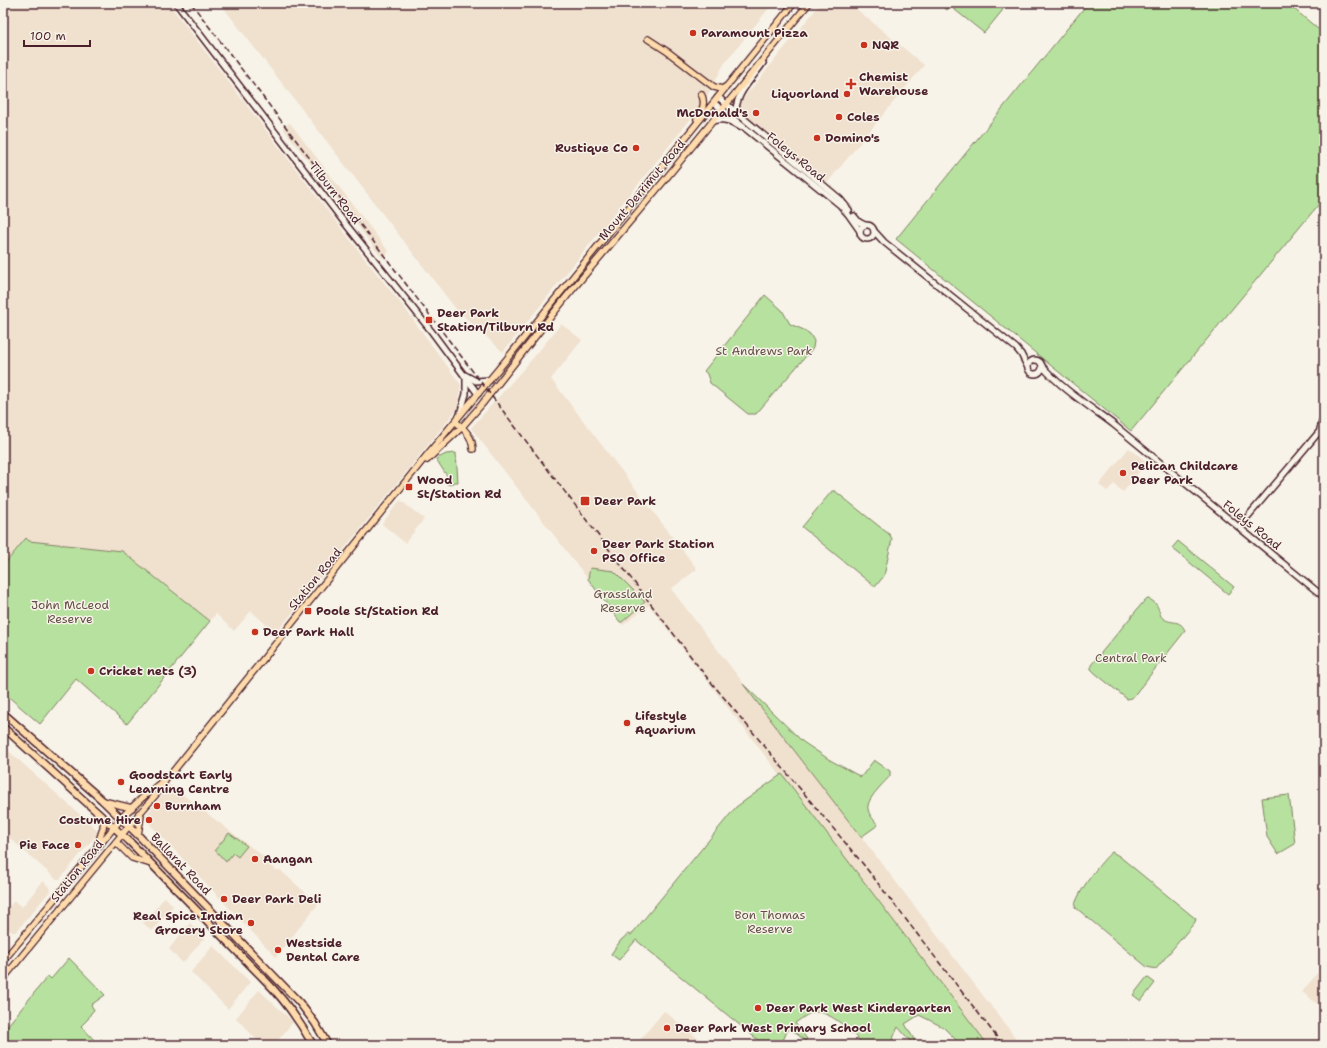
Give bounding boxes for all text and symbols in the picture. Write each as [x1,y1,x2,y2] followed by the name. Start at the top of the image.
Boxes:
[24,22,90,48] scale bar
[701,25,809,41] place label: Paramount Pizza
[30,28,66,44] text: 100 m
[688,28,698,38] marker: Paramount Pizza
[872,37,899,53] place label: NQR
[859,40,869,50] marker: NQR
[859,69,928,99] place label: Chemist Warehouse
[846,79,856,89] marker: Chemist Warehouse
[771,86,839,102] place label: Liquorland
[842,89,852,99] marker: Liquorland
[676,105,748,121] place label: McDonald's
[751,108,761,118] marker: McDonald's
[847,109,880,125] place label: Coles
[834,112,844,122] marker: Coles
[764,129,829,186] street label: Foleys Road
[825,130,880,146] place label: Domino's
[812,133,822,143] marker: Domino's
[595,136,689,244] street label: Mount Derrimut Road
[555,140,628,156] place label: Rustique Co
[631,143,641,153] marker: Rustique Co
[306,159,365,228] street label: Tilburn Road
[437,305,554,335] place label: Deer Park Station/Tilburn Rd
[424,315,434,325] marker: Deer Park Station/Tilburn Rd
[715,343,813,359] park label: St Andrews Park
[1131,458,1238,488] place label: Pelican Childcare Deer Park
[1118,468,1128,478] marker: Pelican Childcare Deer Park
[417,472,502,502] place label: Wood St/Station Rd
[404,482,414,492] marker: Wood St/Station Rd
[594,493,656,509] place label: Deer Park
[579,495,591,507] marker: Deer Park
[1220,497,1285,554] street label: Foleys Road
[602,536,714,566] place label: Deer Park Station PSO Office
[285,544,345,614] street label: Station Road
[589,546,599,556] marker: Deer Park Station PSO Office
[594,586,653,616] park label: Grassland Reserve
[31,597,109,627] park label: John McLeod Reserve
[316,603,439,619] place label: Poole St/Station Rd
[303,606,313,616] marker: Poole St/Station Rd
[263,624,354,640] place label: Deer Park Hall
[250,627,260,637] marker: Deer Park Hall
[1095,650,1167,666] park label: Central Park
[99,663,197,679] place label: Cricket nets (3)
[86,666,96,676] marker: Cricket nets (3)
[635,708,696,738] place label: Lifestyle Aquarium
[622,718,632,728] marker: Lifestyle Aquarium
[129,767,232,797] place label: Goodstart Early Learning Centre
[116,777,126,787] marker: Goodstart Early Learning Centre
[165,798,221,814] place label: Burnham
[152,801,162,811] marker: Burnham
[59,812,141,828] place label: Costume Hire
[144,815,154,825] marker: Costume Hire
[147,829,215,899] street label: Ballarat Road
[47,836,107,906] street label: Station Road
[19,837,70,853] place label: Pie Face
[73,840,83,850] marker: Pie Face
[263,851,313,867] place label: Aangan
[250,854,260,864] marker: Aangan
[232,891,322,907] place label: Deer Park Deli
[219,894,229,904] marker: Deer Park Deli
[735,907,805,937] park label: Bon Thomas Reserve
[133,908,243,938] place label: Real Spice Indian Grocery Store
[246,918,256,928] marker: Real Spice Indian Grocery Store
[286,935,360,965] place label: Westside Dental Care
[273,945,283,955] marker: Westside Dental Care
[766,1000,951,1016] place label: Deer Park West Kindergarten
[753,1003,763,1013] marker: Deer Park West Kindergarten
[675,1020,871,1036] place label: Deer Park West Primary School
[662,1023,672,1033] marker: Deer Park West Primary School

